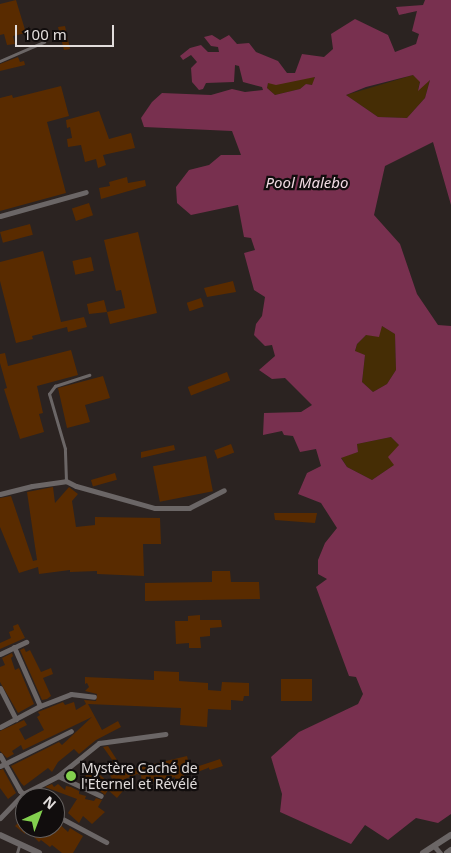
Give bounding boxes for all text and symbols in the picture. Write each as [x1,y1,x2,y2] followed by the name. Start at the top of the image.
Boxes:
[18,15,116,47] scale bar
[23,24,67,44] text: 100 m
[266,174,348,192] water label: Pool Malebo
[81,760,198,792] place label: Mystère Caché de l'Eternel et Révélé
[65,770,77,782] marker: Mystère Caché de l'Eternel et Révélé
[15,788,65,838] north arrow
[39,792,61,813] text: N

